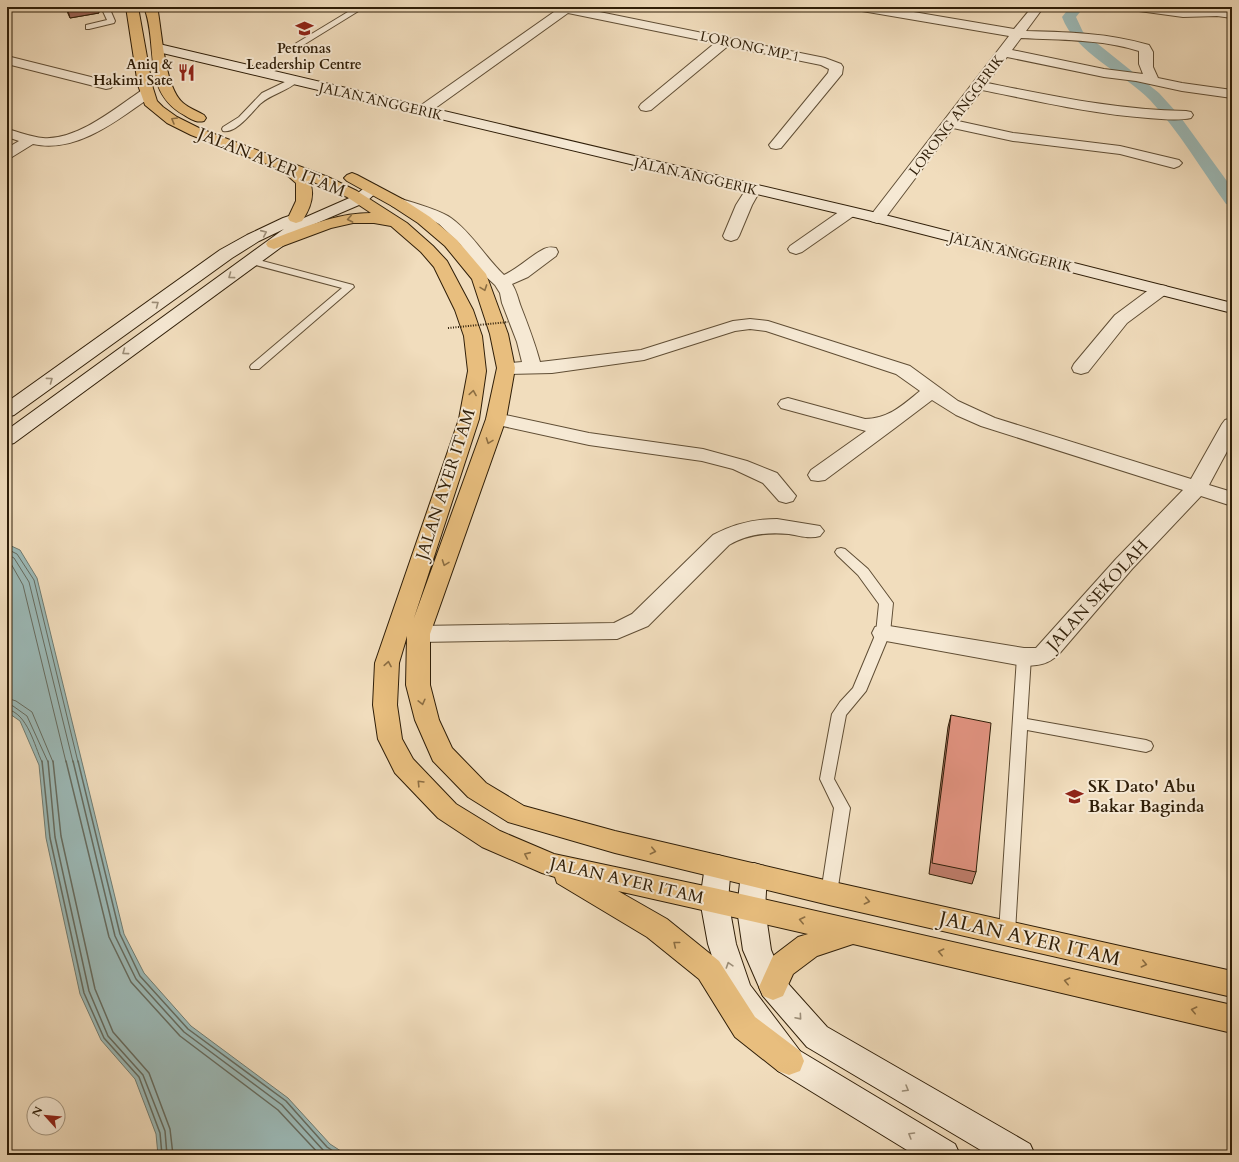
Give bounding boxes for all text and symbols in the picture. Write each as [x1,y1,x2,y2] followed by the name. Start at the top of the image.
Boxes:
[294,18,314,38] school or university icon: Petronas Leadership Centre
[698,27,802,66] street label: LORONG MP 1
[246,39,362,74] place label: Petronas Leadership Centre
[905,51,1008,180] street label: LORONG ANGGERIK
[93,55,173,90] place label: Aniq & Hakimi Sate
[176,62,196,82] restaurant icon: Aniq & Hakimi Sate
[315,78,445,125] street label: JALAN ANGGERIK
[171,118,178,125] one-way arrow
[192,121,349,203] street label: JALAN AYER ITAM
[630,153,760,200] street label: JALAN ANGGERIK
[347,214,353,223] one-way arrow
[945,227,1075,277] street label: JALAN ANGGERIK
[260,229,267,237] one-way arrow
[228,271,235,278] one-way arrow
[479,285,487,292] one-way arrow
[151,302,158,309] one-way arrow
[123,347,130,354] one-way arrow
[46,377,53,385] one-way arrow
[468,390,477,396] one-way arrow
[409,406,481,565] street label: JALAN AYER ITAM
[485,437,493,444] one-way arrow
[1039,535,1154,658] street label: JALAN SEKOLAH
[441,560,449,567] one-way arrow
[383,660,391,667] one-way arrow
[418,699,426,706] one-way arrow
[1088,775,1205,818] place label: SK Dato' Abu Bakar Baginda
[417,780,425,788] one-way arrow
[1065,786,1085,806] school or university icon: SK Dato' Abu Bakar Baginda
[650,846,656,854] one-way arrow
[545,851,706,909] street label: JALAN AYER ITAM
[523,852,531,860] one-way arrow
[864,897,870,905] one-way arrow
[934,904,1123,972] street label: JALAN AYER ITAM
[799,917,805,925] one-way arrow
[674,941,681,948] one-way arrow
[937,948,944,957] one-way arrow
[1141,959,1147,967] one-way arrow
[725,962,734,969] one-way arrow
[1064,977,1071,986] one-way arrow
[1191,1006,1198,1015] one-way arrow
[794,1012,801,1020] one-way arrow
[902,1085,909,1092] one-way arrow
[26,1096,66,1136] north arrow
[29,1104,47,1119] text: N
[908,1132,915,1139] one-way arrow

